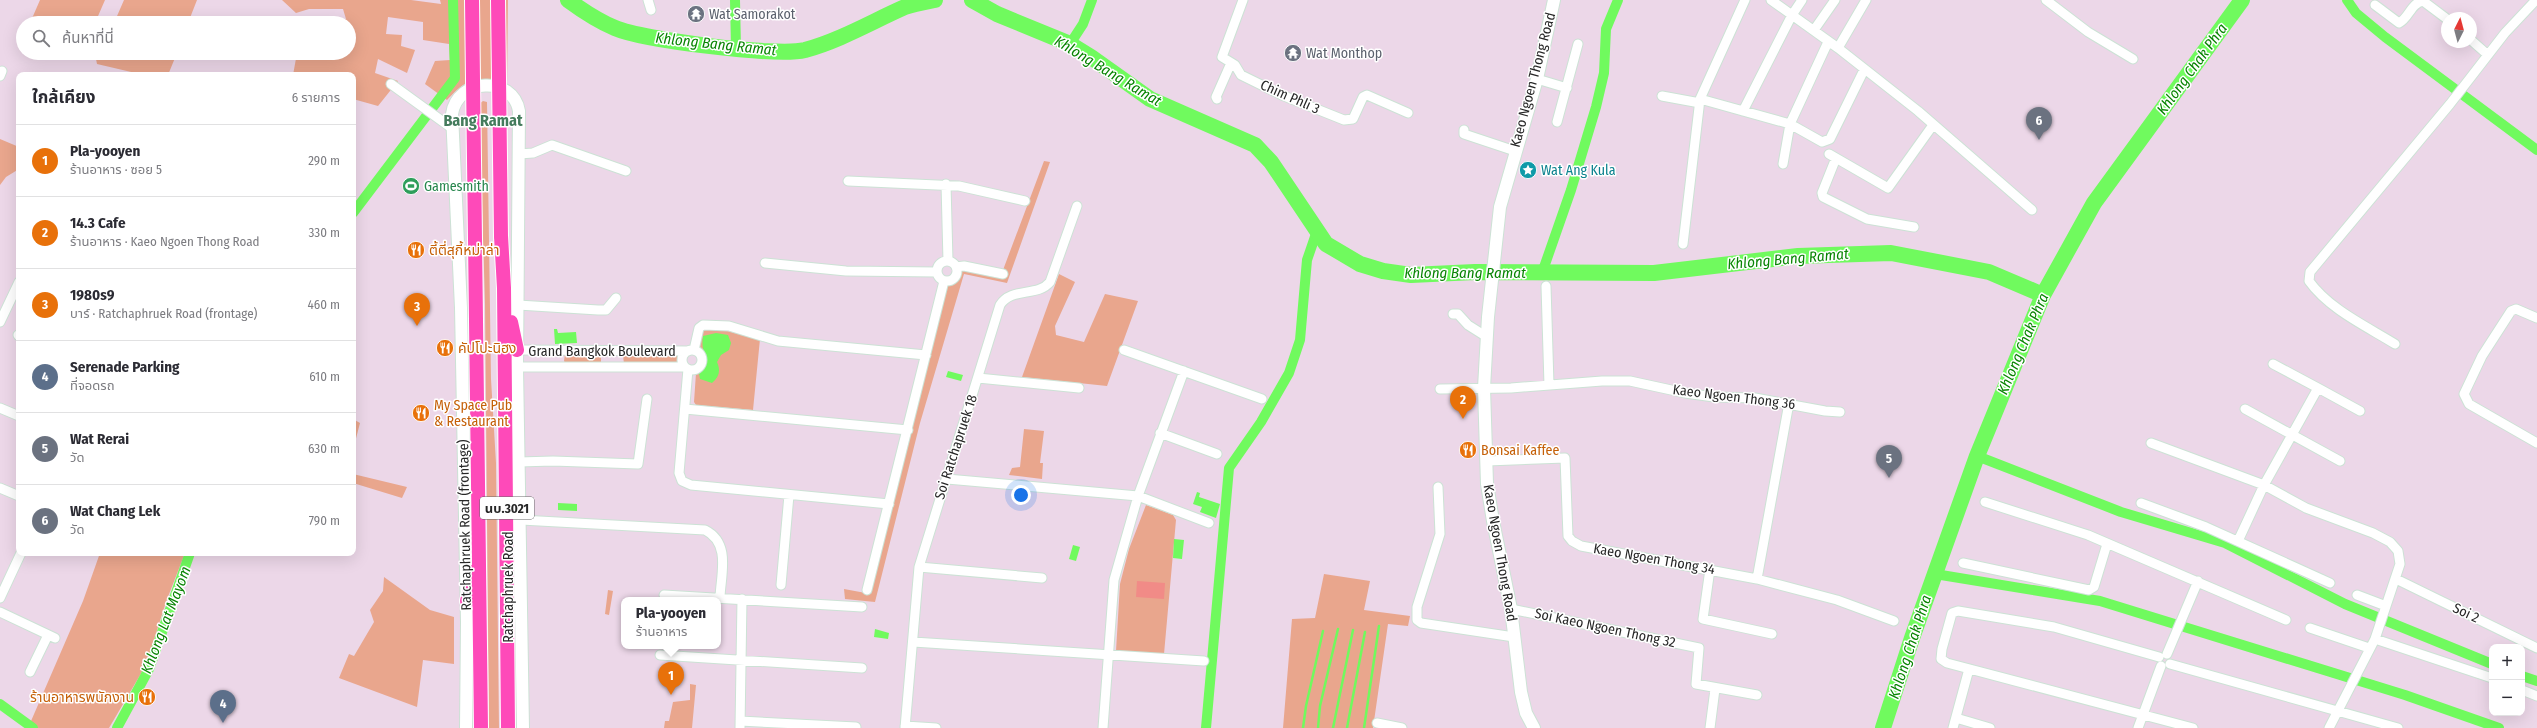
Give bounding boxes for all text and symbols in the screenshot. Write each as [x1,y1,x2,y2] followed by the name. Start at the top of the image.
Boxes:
[686,4,706,24] temple icon: Wat Samorakot
[709,6,796,23] place label: Wat Samorakot
[1507,11,1559,149] street label: Kaeo Ngoen Thong Road
[2441,12,2477,48] north arrow
[16,16,356,60] search box
[2153,20,2231,118] water label: Khlong Chak Phra
[30,27,52,49] icon: search
[62,29,114,47] text: ค้นหาที่นี่
[655,29,778,59] water label: Khlong Bang Ramat
[1051,32,1165,110] water label: Khlong Bang Ramat
[1283,43,1303,63] temple icon: Wat Monthop
[1306,45,1382,62] place label: Wat Monthop
[1258,76,1322,118] street label: Chim Phli 3
[32,87,95,108] text: ใกล้เคียง
[292,90,340,105] text: 6 รายการ
[2026,107,2052,140] pin: 6
[443,111,523,130] district label: Bang Ramat
[70,142,140,160] text: Pla-yooyen
[42,153,48,168] text: 1
[308,153,340,168] text: 290 m
[1518,160,1538,180] place icon: Wat Ang Kula
[70,162,162,177] text: ร้านอาหาร · ซอย 5
[1541,162,1616,179] place label: Wat Ang Kula
[401,176,421,196] sports icon: Gamesmith
[424,178,489,195] place label: Gamesmith
[70,214,126,232] text: 14.3 Cafe
[42,225,48,240] text: 2
[308,225,340,240] text: 330 m
[70,234,260,249] text: ร้านอาหาร · Kaeo Ngoen Thong Road
[406,240,426,260] restaurant icon: ตี้ตี่สุกี้หม่าล่า
[429,240,499,259] place label: ตี้ตี่สุกี้หม่าล่า
[1727,245,1849,273] water label: Khlong Bang Ramat
[1404,264,1526,282] water label: Khlong Bang Ramat
[70,286,114,304] text: 1980s9
[1994,290,2053,397] water label: Khlong Chak Phra
[404,293,430,326] pin: 3
[42,297,48,312] text: 3
[307,297,340,312] text: 460 m
[70,306,257,321] text: บาร์ · Ratchaphruek Road (frontage)
[435,338,455,358] restaurant icon: คัปโปะนิฮง
[458,340,516,357] place label: คัปโปะนิฮง
[528,343,676,360] street label: Grand Bangkok Boulevard
[70,358,180,376] text: Serenade Parking
[42,369,48,384] text: 4
[309,369,340,384] text: 610 m
[70,378,114,393] text: ที่จอดรถ
[1672,381,1796,413] street label: Kaeo Ngoen Thong 36
[1450,386,1476,419] pin: 2
[931,393,981,501] street label: Soi Ratchapruek 18
[434,397,512,430] place label: My Space Pub & Restaurant
[411,403,431,423] restaurant icon: My Space Pub & Restaurant
[70,430,129,448] text: Wat Rerai
[455,439,475,611] street label: Ratchaphruek Road (frontage)
[1458,440,1478,460] restaurant icon: Bonsai Kaffee
[42,441,48,456] text: 5
[308,441,340,456] text: 630 m
[1481,442,1559,459] place label: Bonsai Kaffee
[1876,445,1902,478] pin: 5
[70,450,84,465] text: วัด
[1480,483,1520,623] street label: Kaeo Ngoen Thong Road
[1011,485,1031,505] your location
[480,497,534,519] road number: นบ.3021
[70,502,160,520] text: Wat Chang Lek
[42,513,48,528] text: 6
[309,513,340,528] text: 790 m
[70,522,84,537] text: วัด
[500,531,517,643] street label: Ratchaphruek Road
[1592,540,1716,578] street label: Kaeo Ngoen Thong 34
[137,564,195,676] water label: Khlong Lat Mayom
[1885,592,1935,701] water label: Khlong Chak Phra
[621,597,721,649] popup
[2450,600,2482,626] street label: Soi 2
[636,604,706,622] text: Pla-yooyen
[1533,605,1677,651] street label: Soi Kaeo Ngoen Thong 32
[636,624,687,639] text: ร้านอาหาร
[2489,644,2525,716] map controls
[2489,644,2525,680] button: +
[658,662,684,695] pin: 1
[2489,680,2525,716] button: −
[137,687,157,707] restaurant icon: ร้านอาหารพนักงาน
[30,689,134,706] place label: ร้านอาหารพนักงาน
[210,690,236,723] pin: 4

